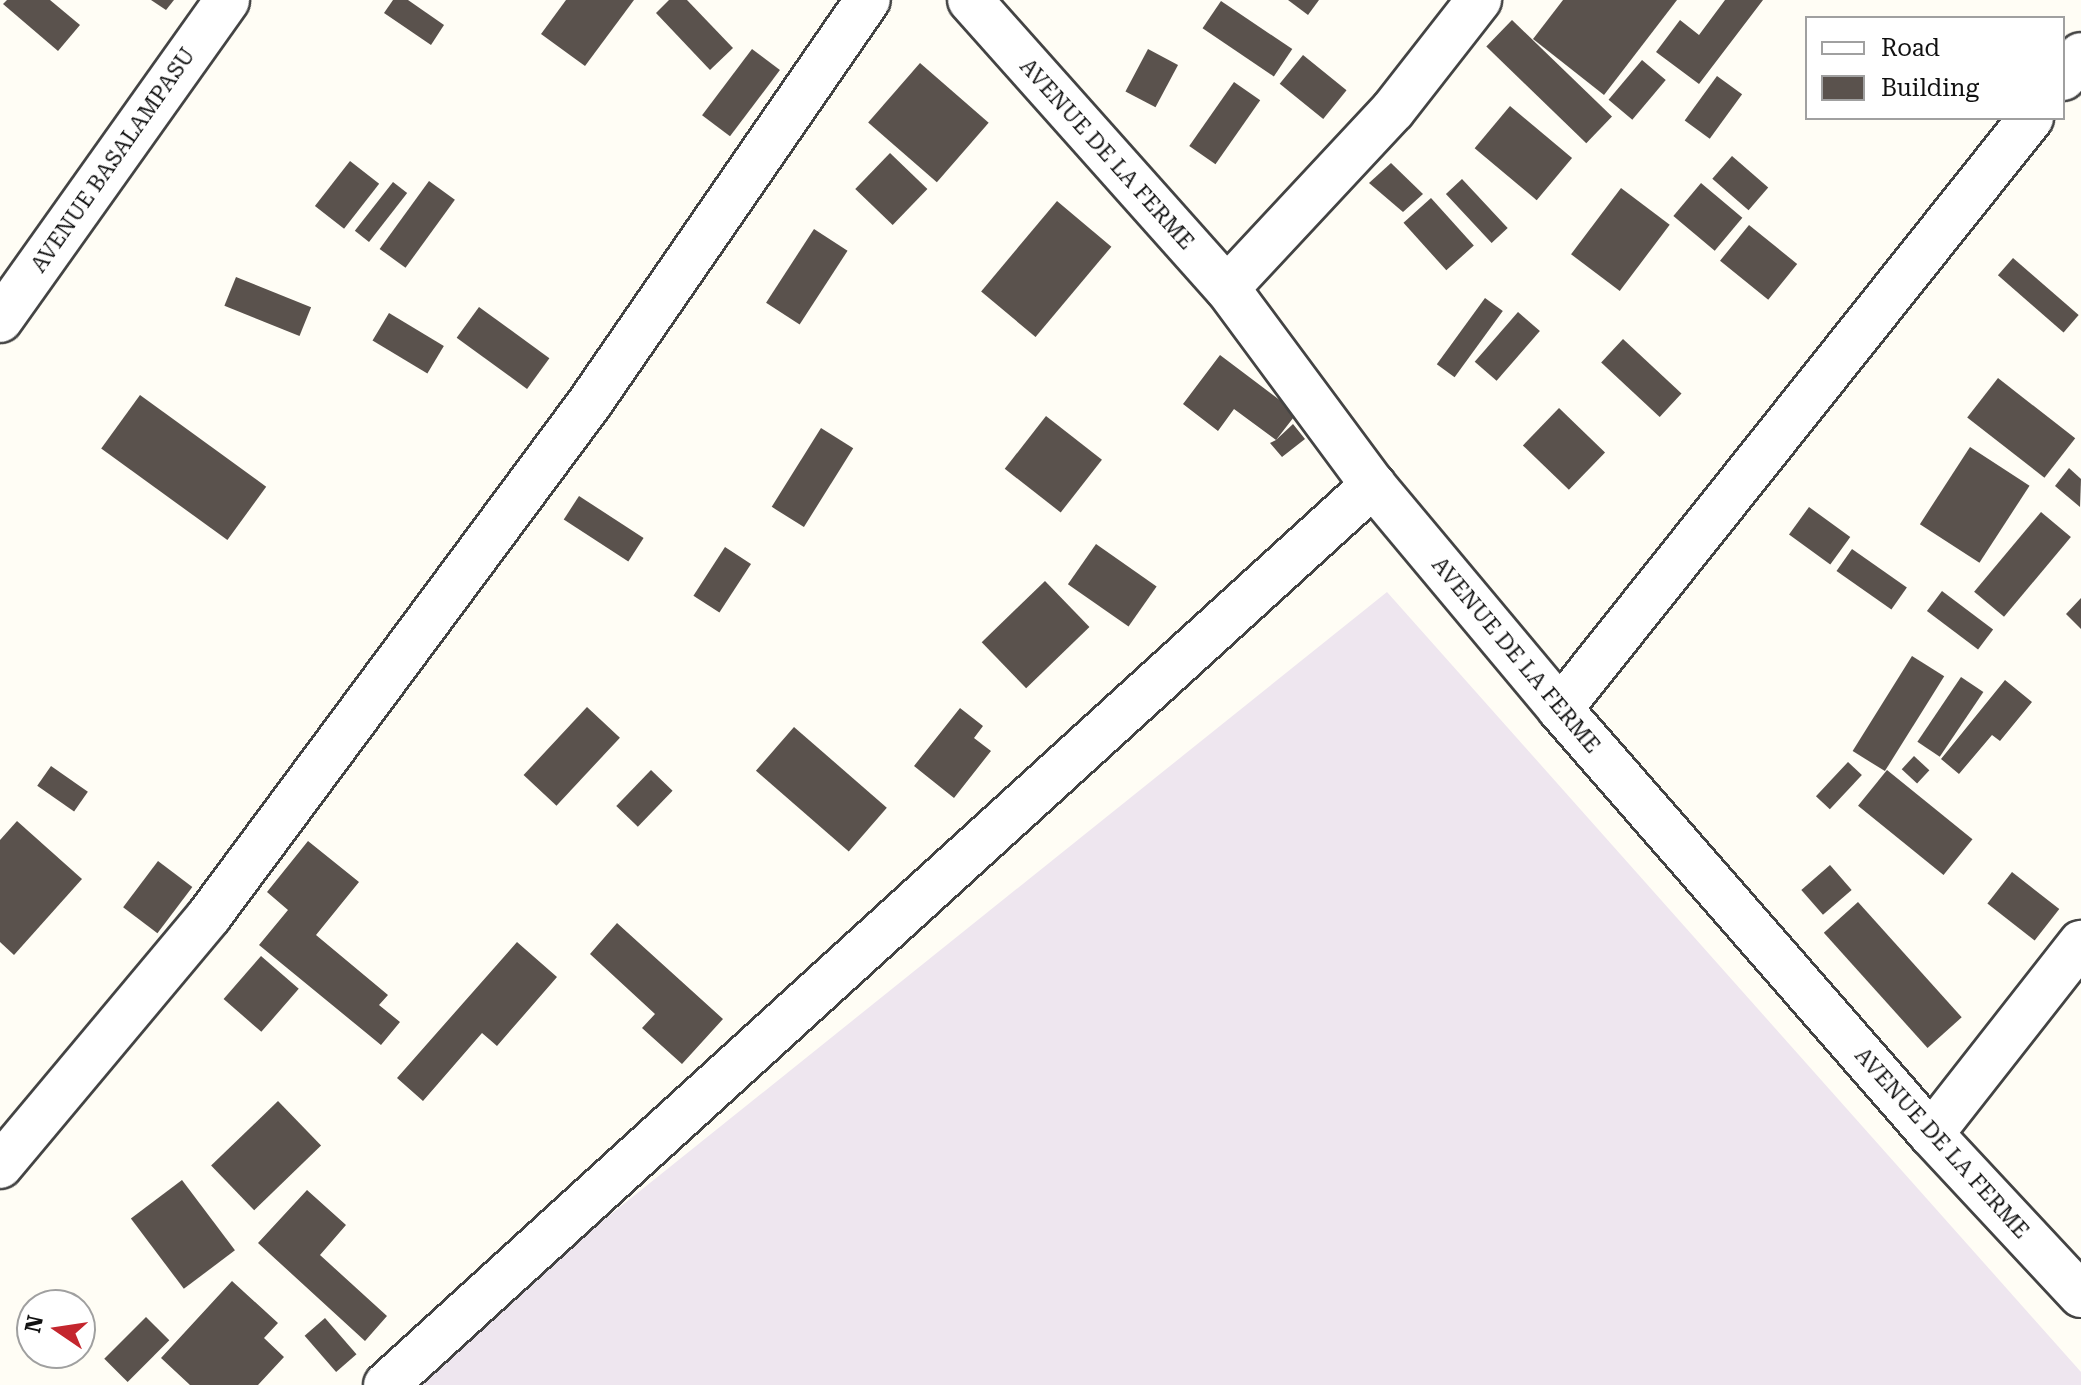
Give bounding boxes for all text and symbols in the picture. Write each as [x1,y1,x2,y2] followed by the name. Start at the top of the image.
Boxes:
[1805,16,2065,120] legend
[1881,34,1940,62] text: Road
[25,43,201,277] street label: AVENUE BASALAMPASU
[1014,53,1200,255] street label: AVENUE DE LA FERME
[1881,74,1979,102] text: Building
[1426,552,1606,758] street label: AVENUE DE LA FERME
[1849,1042,2035,1244] street label: AVENUE DE LA FERME
[16,1289,96,1369] north arrow
[20,1313,48,1335] text: N

